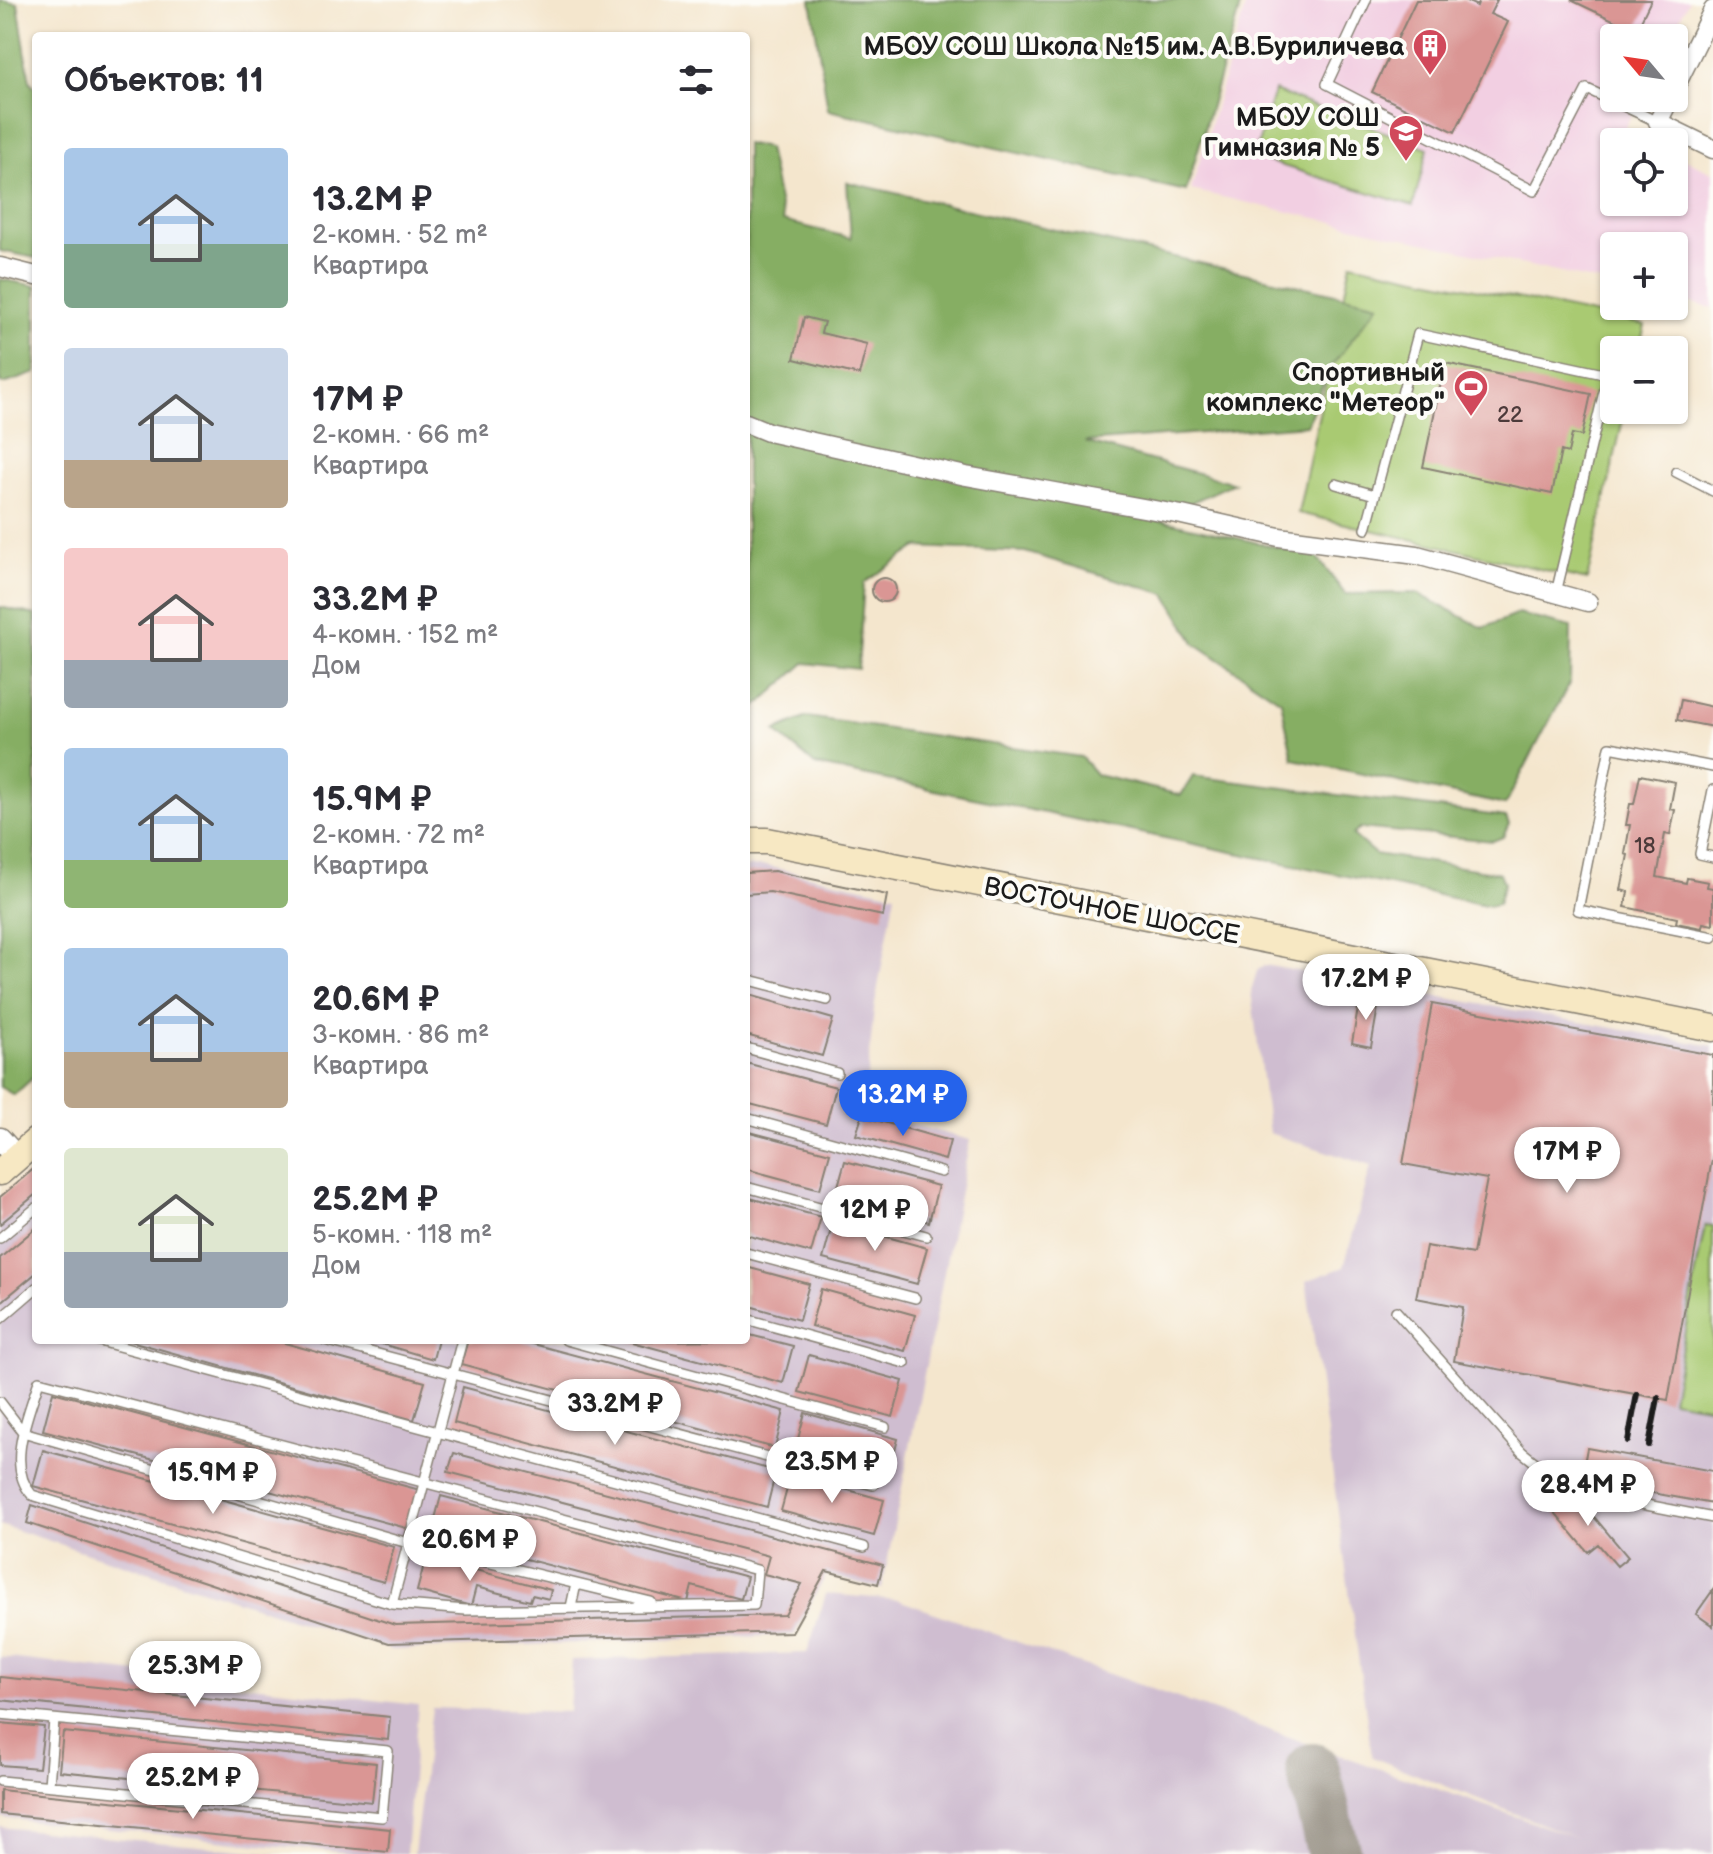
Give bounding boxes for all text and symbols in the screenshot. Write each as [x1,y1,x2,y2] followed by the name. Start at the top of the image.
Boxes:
[1600,24,1688,112] north arrow
[1600,24,1688,424] map controls
[1411,27,1449,77] building icon: МБОУ СОШ Школа №15 им. А.В.Буриличева
[863,32,1405,63] place label: МБОУ СОШ Школа №15 им. А.В.Буриличева
[674,58,718,102] icon: filters
[64,60,264,101] text: Объектов: 11
[1203,103,1380,164] place label: МБОУ СОШ Гимназия № 5
[1387,113,1425,163] school or university icon: МБОУ СОШ Гимназия № 5
[1600,128,1688,216] button: locate
[312,179,432,220] text: 13.2M ₽
[128,180,224,276] icon: home
[312,220,488,251] text: 2-комн. · 52 m²
[1600,232,1688,320] button: +
[312,251,429,282] text: Квартира
[1600,336,1688,424] button: −
[1206,358,1445,419] place label: Спортивный комплекс "Метеор"
[1452,368,1490,418] sports icon: Спортивный комплекс "Метеор"
[312,379,403,420] text: 17M ₽
[128,380,224,476] icon: home
[1497,402,1523,429] house number: 22
[312,420,489,451] text: 2-комн. · 66 m²
[312,451,429,482] text: Квартира
[312,579,438,620] text: 33.2M ₽
[128,580,224,676] icon: home
[312,620,498,651] text: 4-комн. · 152 m²
[312,651,361,682] text: Дом
[312,779,432,820] text: 15.9M ₽
[128,780,224,876] icon: home
[312,820,485,851] text: 2-комн. · 72 m²
[1634,833,1656,860] house number: 18
[312,851,429,882] text: Квартира
[981,871,1242,951] street label: ВОСТОЧНОЕ ШОССЕ
[1292,954,1440,1022] pin: 17.2M ₽
[1320,964,1412,995] text: 17.2M ₽
[312,979,439,1020] text: 20.6M ₽
[128,980,224,1076] icon: home
[312,1020,489,1051] text: 3-комн. · 86 m²
[312,1051,429,1082] text: Квартира
[829,1070,977,1138] pin: 13.2M ₽
[857,1080,949,1111] text: 13.2M ₽
[1511,1127,1623,1195] pin: 17M ₽
[1532,1137,1602,1168] text: 17M ₽
[312,1179,438,1220] text: 25.2M ₽
[128,1180,224,1276] icon: home
[819,1185,931,1253] pin: 12M ₽
[839,1195,911,1226] text: 12M ₽
[312,1220,492,1251] text: 5-комн. · 118 m²
[312,1251,361,1282] text: Дом
[541,1379,689,1447] pin: 33.2M ₽
[567,1389,663,1420] text: 33.2M ₽
[758,1437,906,1505] pin: 23.5M ₽
[784,1447,880,1478] text: 23.5M ₽
[139,1448,287,1516] pin: 15.9M ₽
[167,1458,259,1489] text: 15.9M ₽
[1514,1460,1662,1528] pin: 28.4M ₽
[1540,1470,1636,1501] text: 28.4M ₽
[396,1515,544,1583] pin: 20.6M ₽
[421,1525,519,1556] text: 20.6M ₽
[121,1641,269,1709] pin: 25.3M ₽
[147,1651,243,1682] text: 25.3M ₽
[119,1753,267,1821] pin: 25.2M ₽
[145,1763,241,1794] text: 25.2M ₽

